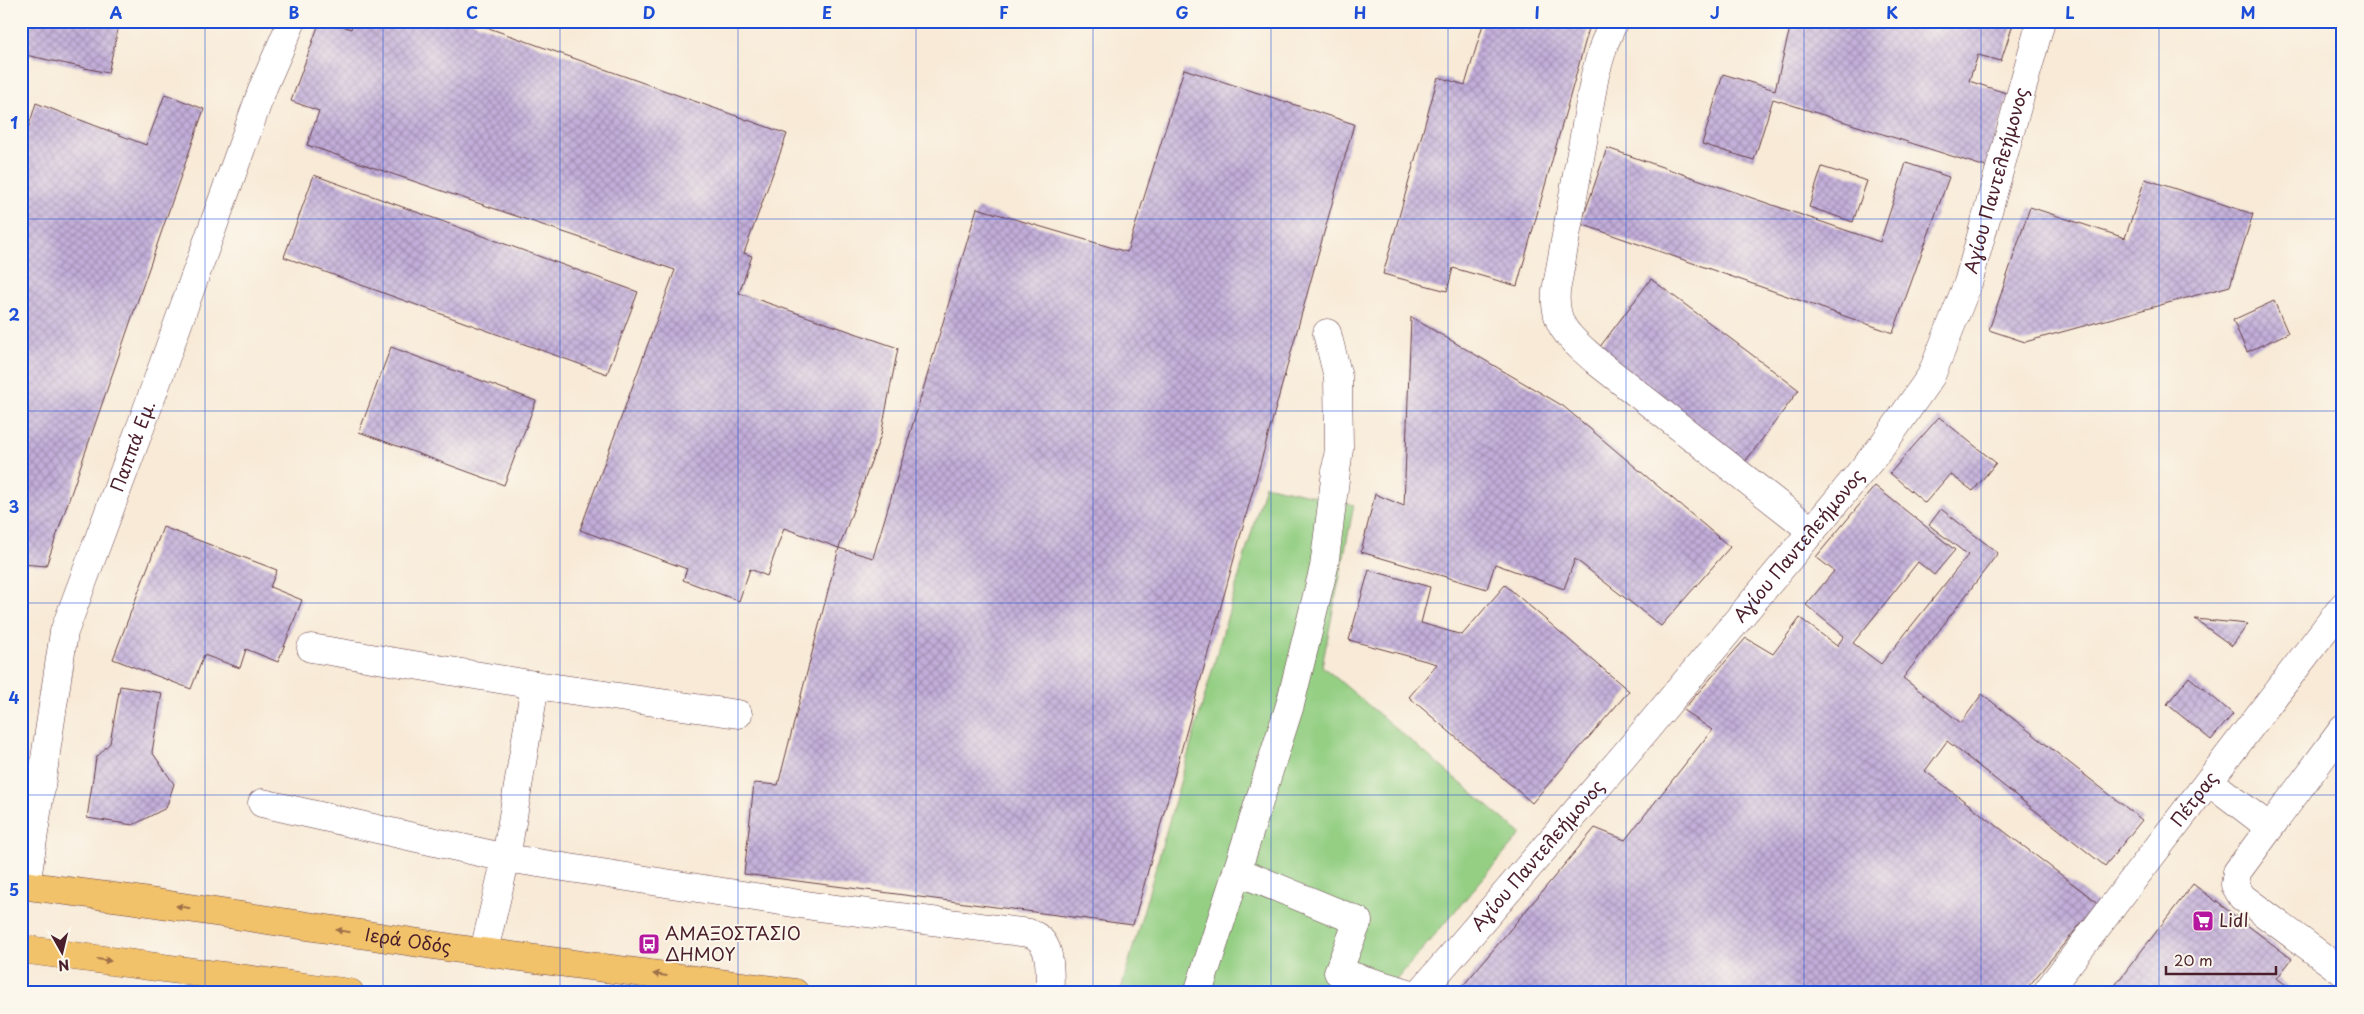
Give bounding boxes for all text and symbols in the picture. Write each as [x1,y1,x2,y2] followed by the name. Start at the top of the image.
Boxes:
[110,0,123,24] text: A
[289,0,300,24] text: B
[466,0,478,24] text: C
[643,0,655,24] text: D
[822,0,832,24] text: E
[999,0,1009,24] text: F
[1175,0,1189,24] text: G
[1354,0,1366,24] text: H
[1534,0,1540,24] text: I
[1710,0,1720,24] text: J
[1886,0,1898,24] text: K
[2065,0,2075,24] text: L
[2240,0,2256,24] text: M
[1956,84,2034,276] street label: Αγίου Παντελεήμονος
[10,110,18,134] text: 1
[8,302,20,326] text: 2
[103,396,161,495] street label: Παππά Εμ.
[1726,463,1870,628] street label: Αγίου Παντελεήμονος
[9,494,19,518] text: 3
[9,685,20,709] text: 4
[2163,765,2223,832] street label: Πέτρας
[1464,773,1610,936] street label: Αγίου Παντελεήμονος
[9,877,19,901] text: 5
[174,903,190,911] one-way arrow
[2219,906,2249,933] place label: Lidl
[2191,909,2215,933] supermarket icon: Lidl
[665,919,801,967] place label: ΑΜΑΞΟΣΤΑΣΙΟ ΔΗΜΟΥ
[363,920,453,960] street label: Ιερά Οδός
[38,926,88,976] north arrow
[335,927,351,935] one-way arrow
[637,932,661,956] bus stop icon: ΑΜΑΞΟΣΤΑΣΙΟ ΔΗΜΟΥ
[2166,944,2276,976] scale bar
[2174,948,2213,971] text: 20 m
[57,954,71,977] text: N
[97,956,113,964] one-way arrow
[652,971,668,979] one-way arrow

